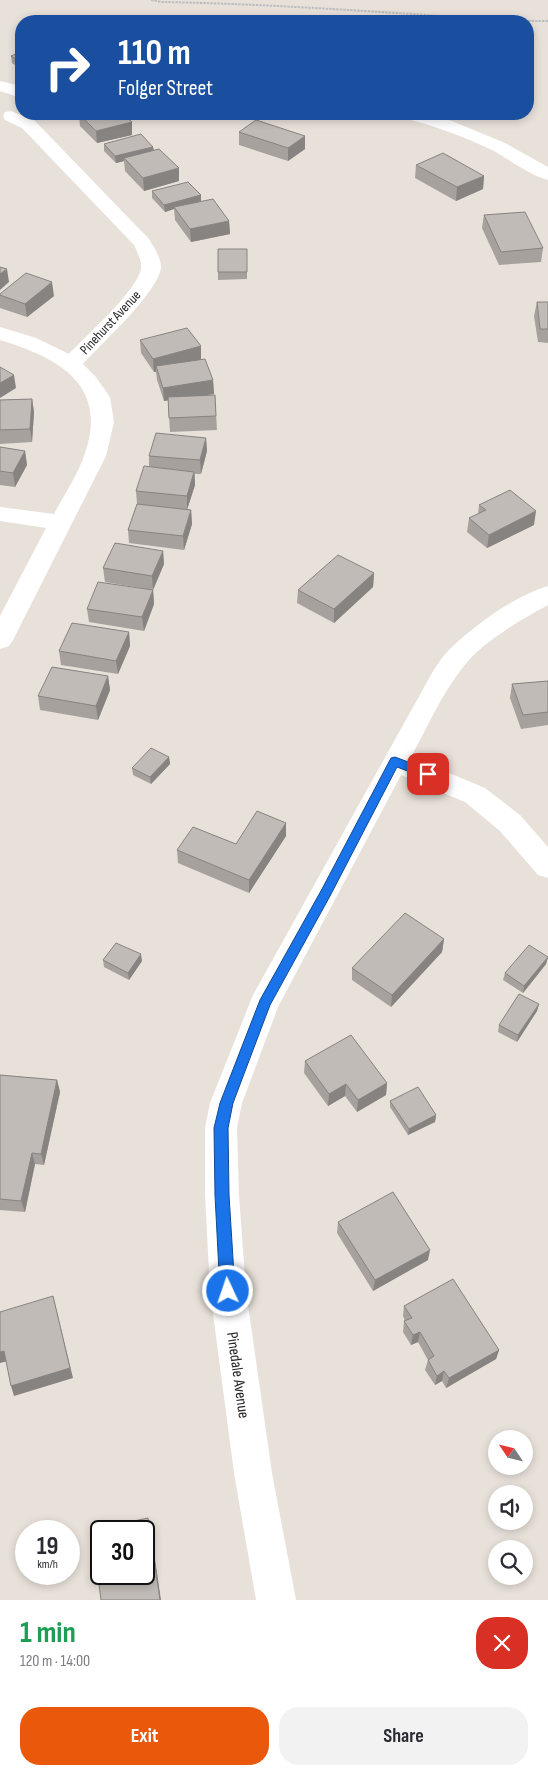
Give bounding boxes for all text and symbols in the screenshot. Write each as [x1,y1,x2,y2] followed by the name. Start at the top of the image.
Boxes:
[118,32,191,75] text: 110 m
[35,35,100,100] icon: right
[118,75,213,102] text: Folger Street
[76,287,144,358] street label: Pinehurst Avenue
[407,753,449,795] pin
[414,760,442,788] icon: arrive
[201,1264,253,1316] position arrow
[222,1331,253,1420] street label: Pinedale Avenue
[488,1430,532,1475] north arrow
[488,1430,533,1585] map controls
[488,1485,533,1530] button: sound
[90,1520,155,1585] speed limit sign: 30
[37,1531,58,1562] text: 19
[488,1540,533,1585] button: search
[37,1557,58,1572] text: km/h
[20,1615,76,1651] text: 1 min
[476,1617,528,1669] button: close
[20,1652,90,1671] text: 120 m · 14:00
[20,1707,269,1765] button: Exit
[279,1707,528,1765] button: Share

